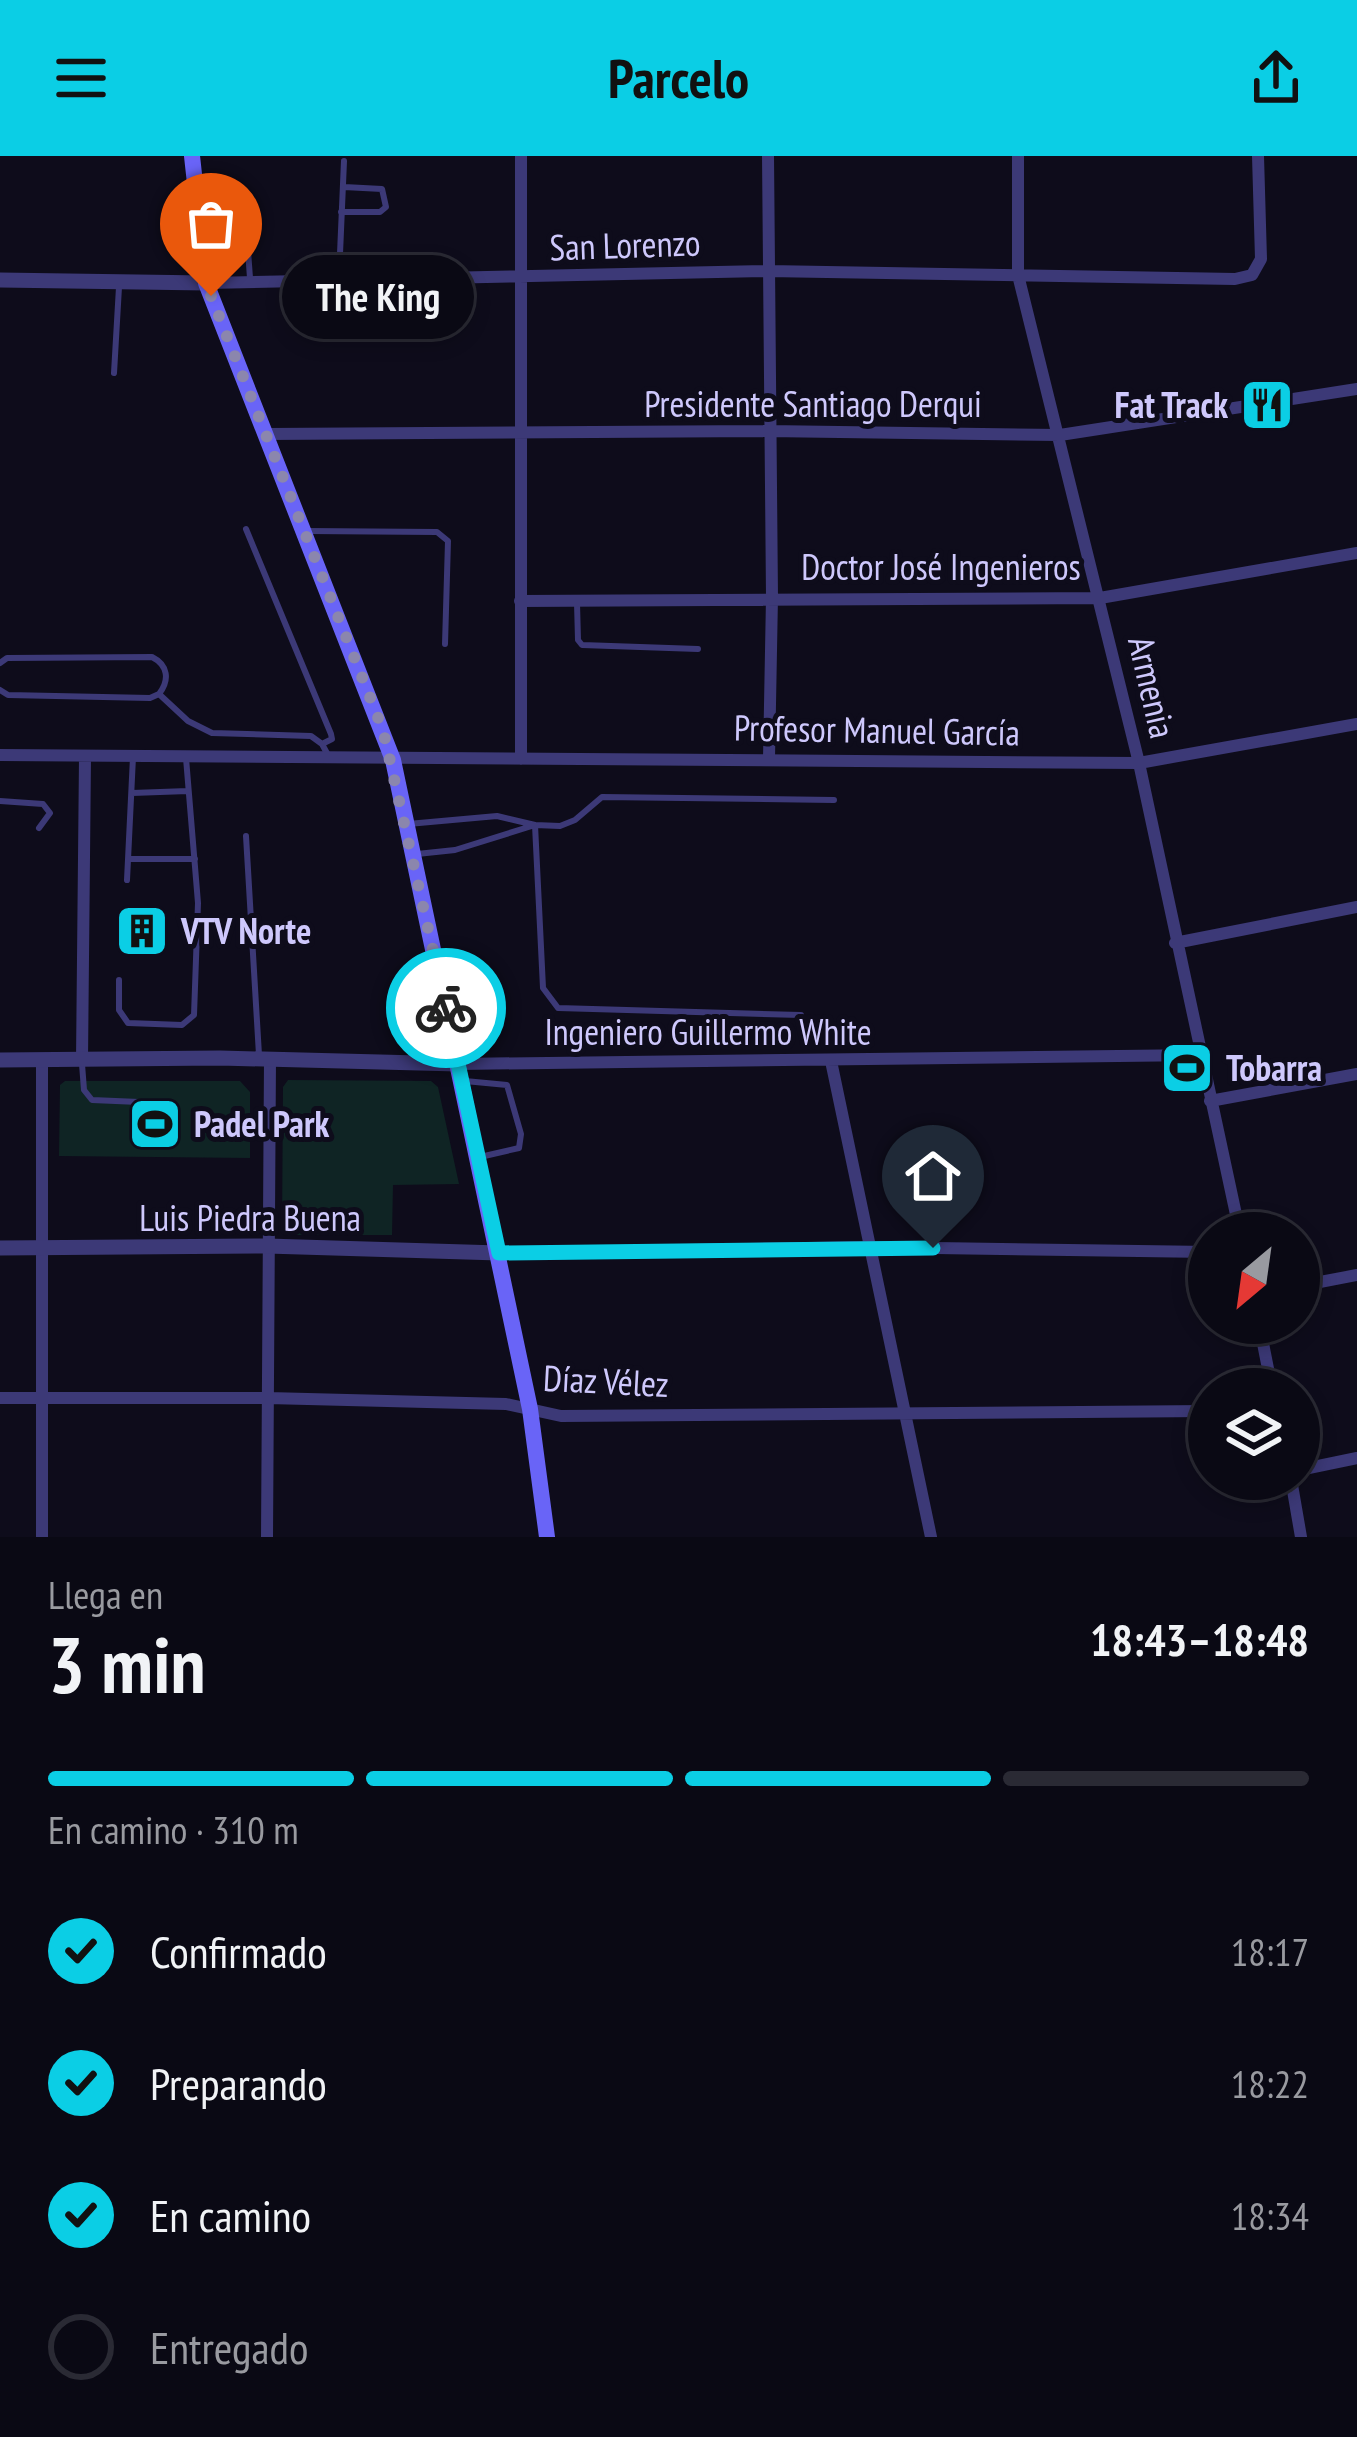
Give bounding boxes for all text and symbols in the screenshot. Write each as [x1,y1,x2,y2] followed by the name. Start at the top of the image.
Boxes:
[608,43,749,113] text: Parcelo
[48,45,114,111] icon: menu
[1243,45,1309,111] icon: share
[160,173,262,296] pin
[178,191,244,257] icon: bag
[549,218,701,271] street label: San Lorenzo
[283,254,475,338] callout: The King
[316,271,440,322] text: The King
[1239,377,1295,433] restaurant icon: Fat Track
[644,380,982,427] street label: Presidente Santiago Derqui
[1114,381,1228,428] place label: Fat Track
[801,543,1081,590] street label: Doctor José Ingenieros
[1118,631,1187,742] street label: Armenia
[734,704,1020,755] street label: Profesor Manuel García
[114,903,170,959] building icon: VTV Norte
[180,907,311,954] place label: VTV Norte
[386,948,506,1068] courier
[413,975,479,1041] icon: bike
[544,1008,872,1055] street label: Ingeniero Guillermo White
[1159,1040,1215,1096] sports icon: Tobarra
[1226,1044,1322,1091] place label: Tobarra
[127,1096,183,1152] sports icon: Padel Park
[194,1100,330,1147] place label: Padel Park
[882,1125,984,1248] pin
[900,1143,966,1209] icon: home
[139,1194,361,1241] street label: Luis Piedra Buena
[1188,1212,1320,1344] north arrow
[1188,1212,1320,1500] map controls
[542,1354,670,1407] street label: Díaz Vélez
[1188,1368,1320,1500] button: layers
[48,1569,163,1620] text: Llega en
[1090,1610,1309,1668] text: 18:43–18:48
[48,1614,206,1715] text: 3 min
[48,1804,299,1855] text: En camino · 310 m
[48,1918,114,1984] icon: check
[150,1922,327,1980] text: Confirmado
[1231,1926,1309,1977] text: 18:17
[48,2050,114,2116] icon: check
[150,2054,327,2112] text: Preparando
[1231,2058,1309,2109] text: 18:22
[48,2182,114,2248] icon: check
[150,2186,311,2244] text: En camino
[1231,2190,1309,2241] text: 18:34
[150,2318,308,2376] text: Entregado

